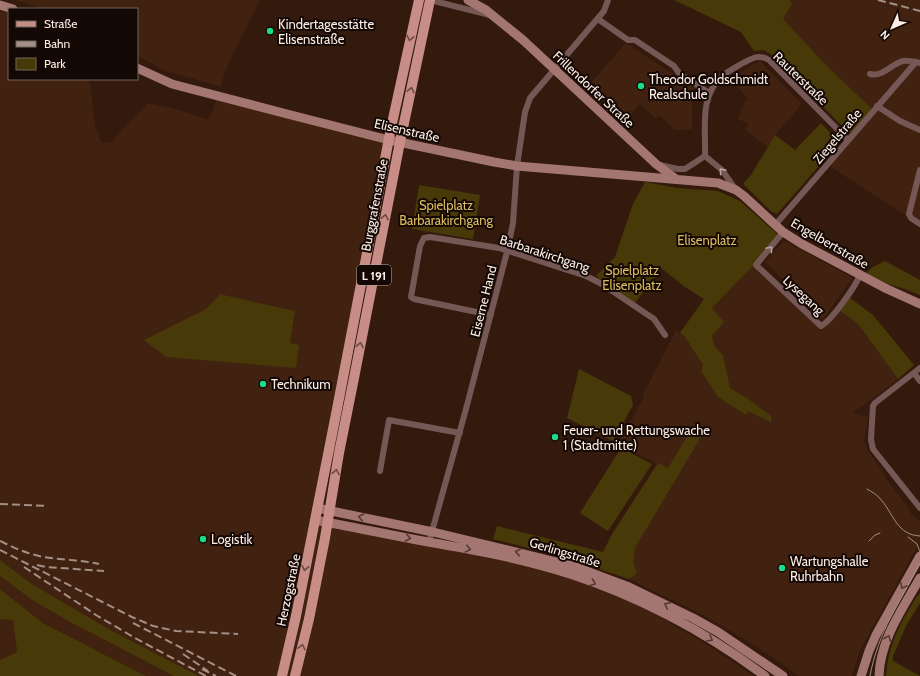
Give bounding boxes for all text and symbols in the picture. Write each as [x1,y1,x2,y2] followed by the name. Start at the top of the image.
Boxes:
[8,8,138,80] legend
[872,8,912,48] north arrow
[44,16,77,31] text: Straße
[278,16,374,47] place label: Kindertagesstätte Elisenstraße
[265,26,275,36] marker: Kindertagesstätte Elisenstraße
[877,27,893,43] text: N
[407,35,415,41] one-way arrow
[44,36,70,51] text: Bahn
[550,47,638,131] street label: Frillendorfer Straße
[770,48,832,108] street label: Rauterstraße
[44,56,66,71] text: Park
[649,71,769,102] place label: Theodor Goldschmidt Realschule
[636,81,646,91] marker: Theodor Goldschmidt Realschule
[406,86,414,93] one-way arrow
[809,105,865,167] street label: Ziegelstraße
[373,115,441,145] street label: Elisenstraße
[357,157,391,253] street label: Burggrafenstraße
[720,168,727,176] one-way arrow
[399,197,493,228] park label: Spielplatz Barbarakirchgang
[381,214,389,220] one-way arrow
[788,214,872,272] street label: Engelbertstraße
[498,231,593,275] street label: Barbarakirchgang
[677,232,737,248] park label: Elisenplatz
[765,246,772,253] one-way arrow
[602,262,662,293] park label: Spielplatz Elisenplatz
[466,264,500,338] street label: Eiserne Hand
[357,265,391,285] road number: L 191
[780,272,828,318] street label: Lysegang
[355,341,364,348] one-way arrow
[271,376,331,392] place label: Technikum
[258,379,268,389] marker: Technikum
[563,422,710,453] place label: Feuer- und Rettungswache 1 (Stadtmitte)
[550,432,560,442] marker: Feuer- und Rettungswache 1 (Stadtmitte)
[331,469,339,475] one-way arrow
[358,514,364,522] one-way arrow
[211,531,253,547] place label: Logistik
[404,533,411,542] one-way arrow
[198,534,208,544] marker: Logistik
[528,534,603,570] street label: Gerlingstraße
[465,545,471,553] one-way arrow
[515,549,521,557] one-way arrow
[273,552,304,628] street label: Herzogstraße
[790,553,869,584] place label: Wartungshalle Ruhrbahn
[777,563,787,573] marker: Wartungshalle Ruhrbahn
[302,565,310,571] one-way arrow
[589,578,597,586] one-way arrow
[901,582,908,589] one-way arrow
[663,602,671,610] one-way arrow
[706,634,713,641] one-way arrow
[883,635,891,642] one-way arrow
[297,644,305,651] one-way arrow

